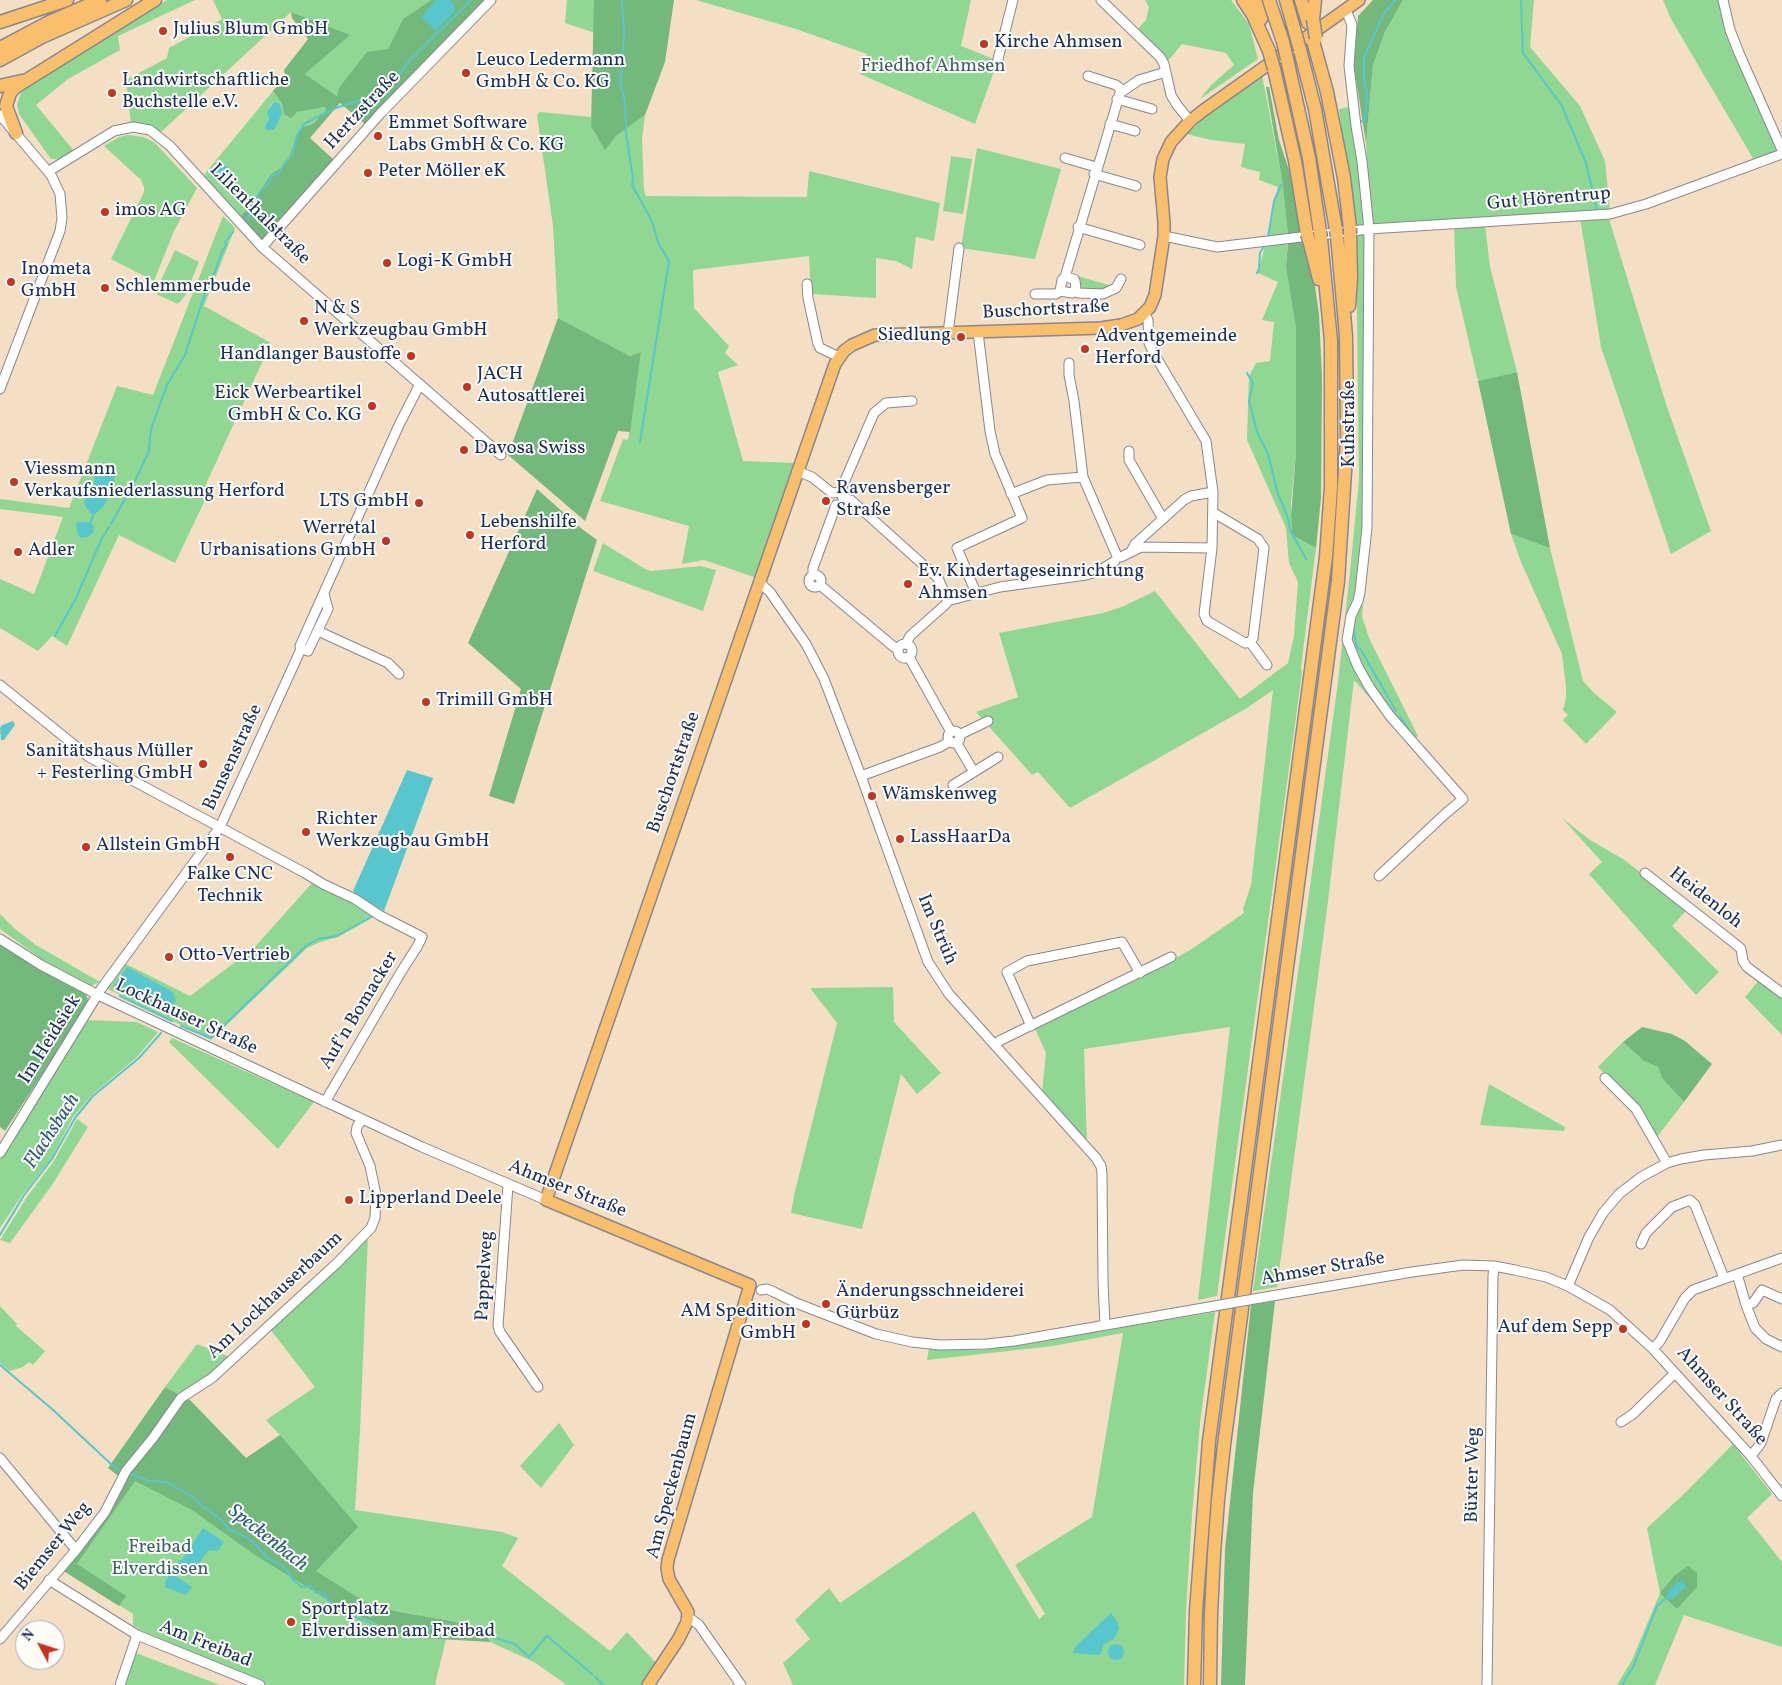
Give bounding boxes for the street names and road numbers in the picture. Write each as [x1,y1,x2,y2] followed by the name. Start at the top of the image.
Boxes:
[321,67,405,155] street label: Hertzstraße
[204,160,314,270] street label: Lilienthalstraße
[1486,183,1612,217] street label: Gut Hörentrup
[982,296,1110,326] street label: Buschortstraße
[1340,380,1362,468] street label: Kuhstraße
[199,701,269,815] street label: Bunsenstraße
[643,709,707,837] street label: Buschortstraße
[1664,863,1746,935] street label: Heidenloh
[911,891,961,969] street label: Im Strüh
[316,948,404,1074] street label: Auf'n Bomacker
[111,975,261,1061] street label: Lockhauser Straße
[15,991,87,1089] street label: Im Heidsiek
[505,1156,629,1224] street label: Ahmser Straße
[203,1227,349,1365] street label: Am Lockhauserbaum
[472,1230,500,1322] street label: Pappelweg
[1259,1248,1387,1292] street label: Ahmser Straße
[1671,1343,1771,1451] street label: Ahmser Straße
[643,1411,703,1561] street label: Am Speckenbaum
[1462,1427,1486,1523] street label: Büxter Weg
[11,1498,97,1596] street label: Biemser Weg
[156,1616,254,1674] street label: Am Freibad

